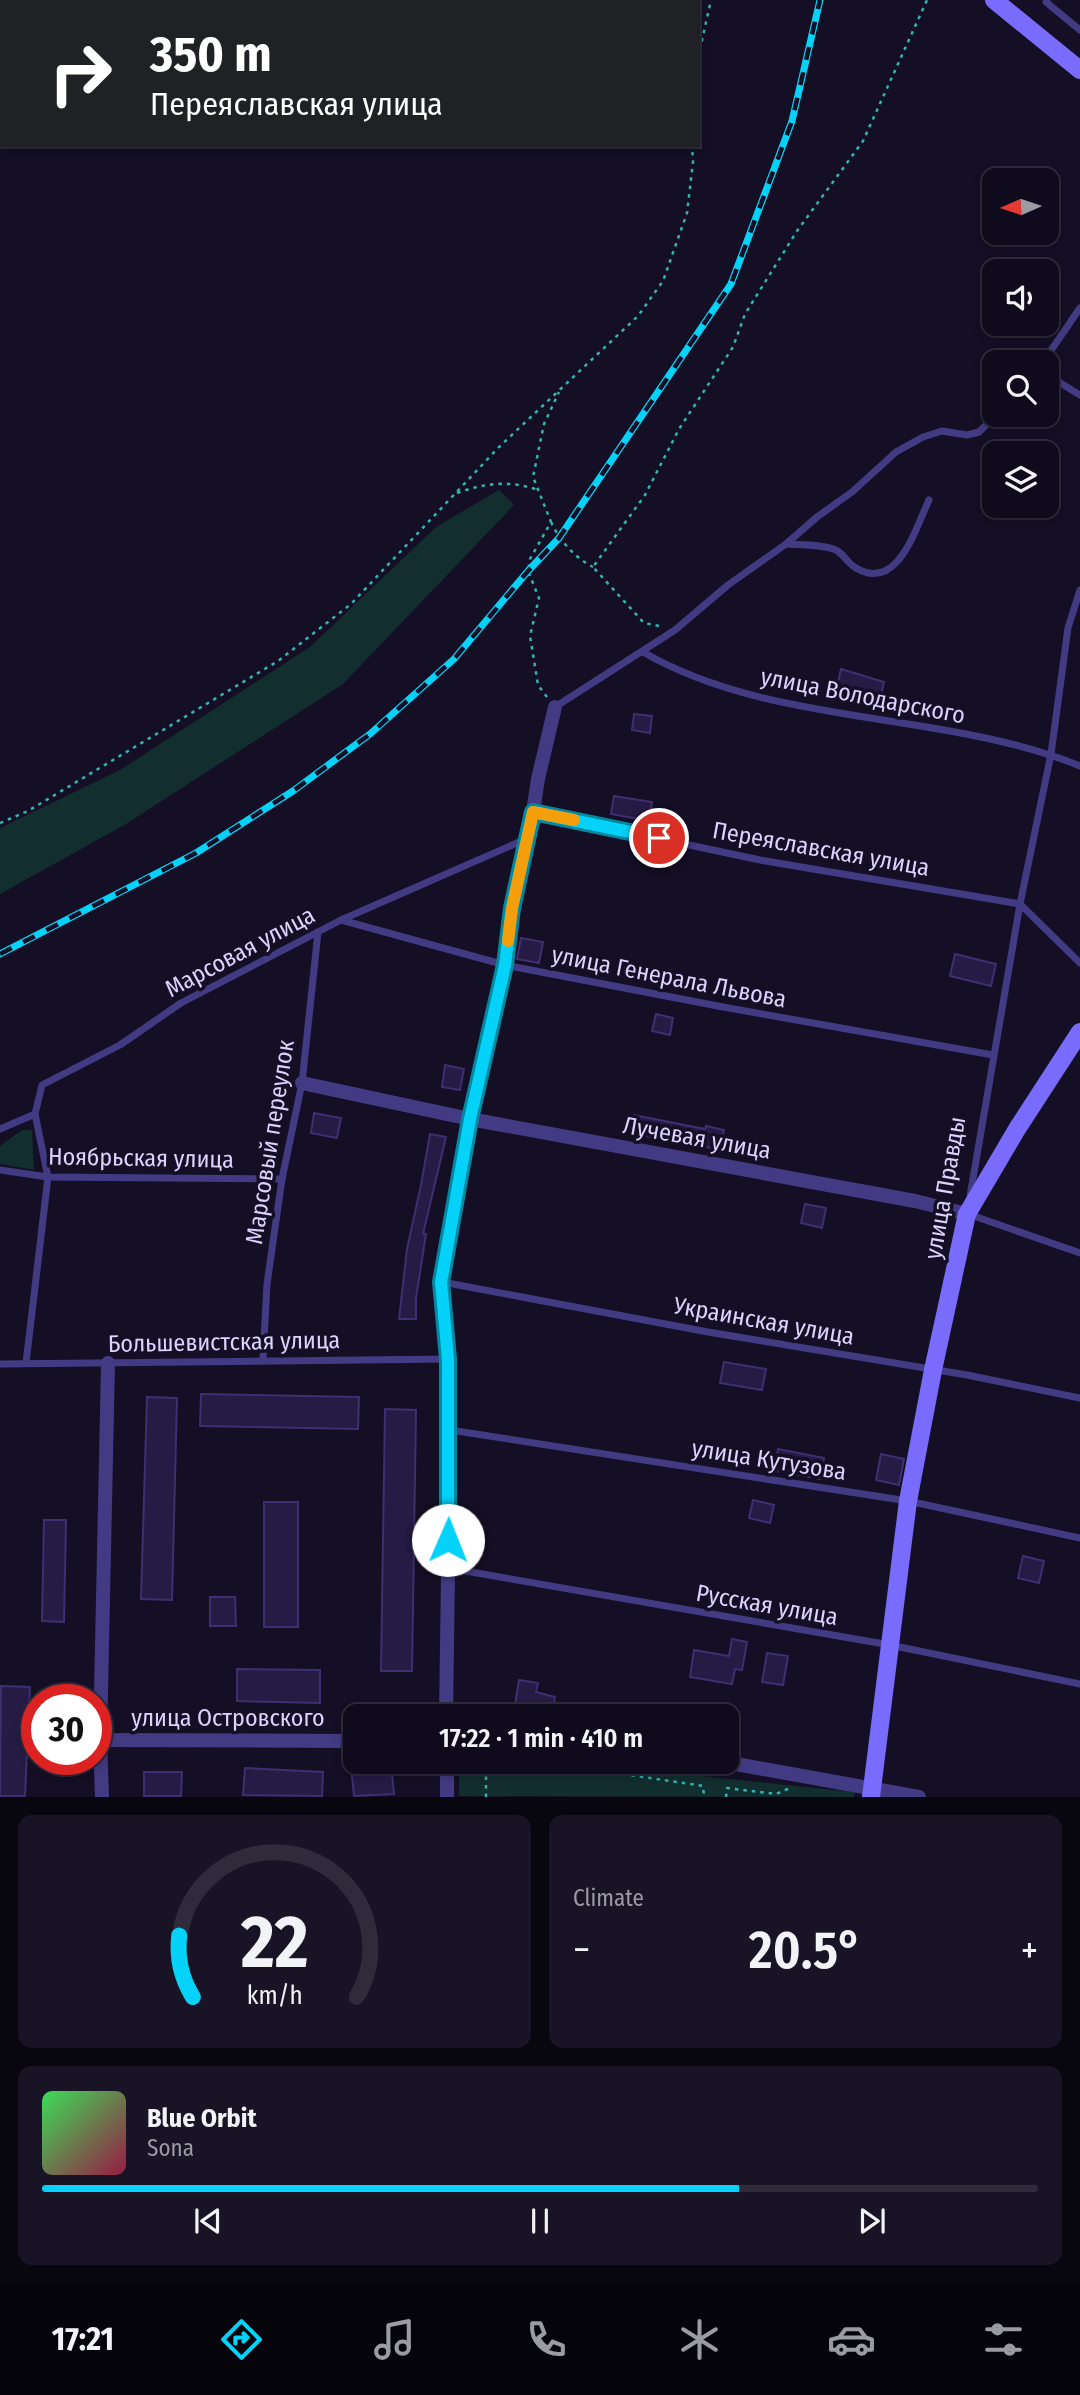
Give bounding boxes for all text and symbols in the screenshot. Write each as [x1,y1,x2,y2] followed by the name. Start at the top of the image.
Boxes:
[150,25,272,84] text: 350 m
[35,28,126,119] icon: right
[150,85,443,123] text: Переяславская улица
[982,168,1059,245] north arrow
[982,168,1059,518] map controls
[982,259,1059,336] button: sound
[982,350,1059,427] button: search
[982,441,1059,518] button: layers
[758,662,968,730] street label: улица Володарского
[629,808,689,868] pin
[710,816,932,882] street label: Переяславская улица
[640,819,678,857] icon: arrive
[160,901,320,1003] street label: Марсовая улица
[549,941,789,1013] street label: улица Генерала Львова
[240,1037,300,1246] street label: Марсовый переулок
[621,1111,773,1165] street label: Лучевая улица
[919,1114,971,1262] street label: улица Правды
[48,1142,234,1174] street label: Ноябрьская улица
[671,1291,856,1351] street label: Украинская улица
[108,1326,340,1358] street label: Большевистская улица
[690,1434,848,1486] street label: улица Кутузова
[411,1503,485,1577] position arrow
[694,1579,840,1631] street label: Русская улица
[21,1684,112,1775] speed limit sign: 30
[131,1704,325,1732] street label: улица Островского
[439,1723,643,1754] text: 17:22 · 1 min · 410 m
[573,1884,644,1912] text: Climate
[240,1900,308,1987] text: 22
[749,1919,862,1982] text: 20.5°
[573,1927,590,1973] text: −
[1021,1927,1038,1973] text: +
[247,1981,302,2011] text: km/h
[147,2103,257,2134] text: Blue Orbit
[147,2134,194,2162] text: Sona
[189,2202,227,2240] icon: previous
[521,2202,559,2240] icon: pause
[853,2202,891,2240] icon: next
[217,2315,266,2364] icon: directions
[370,2315,419,2364] icon: music
[522,2315,571,2364] icon: phone
[675,2315,724,2364] icon: climate
[827,2315,876,2364] icon: car
[979,2315,1028,2364] icon: filters
[52,2320,114,2358] text: 17:21

